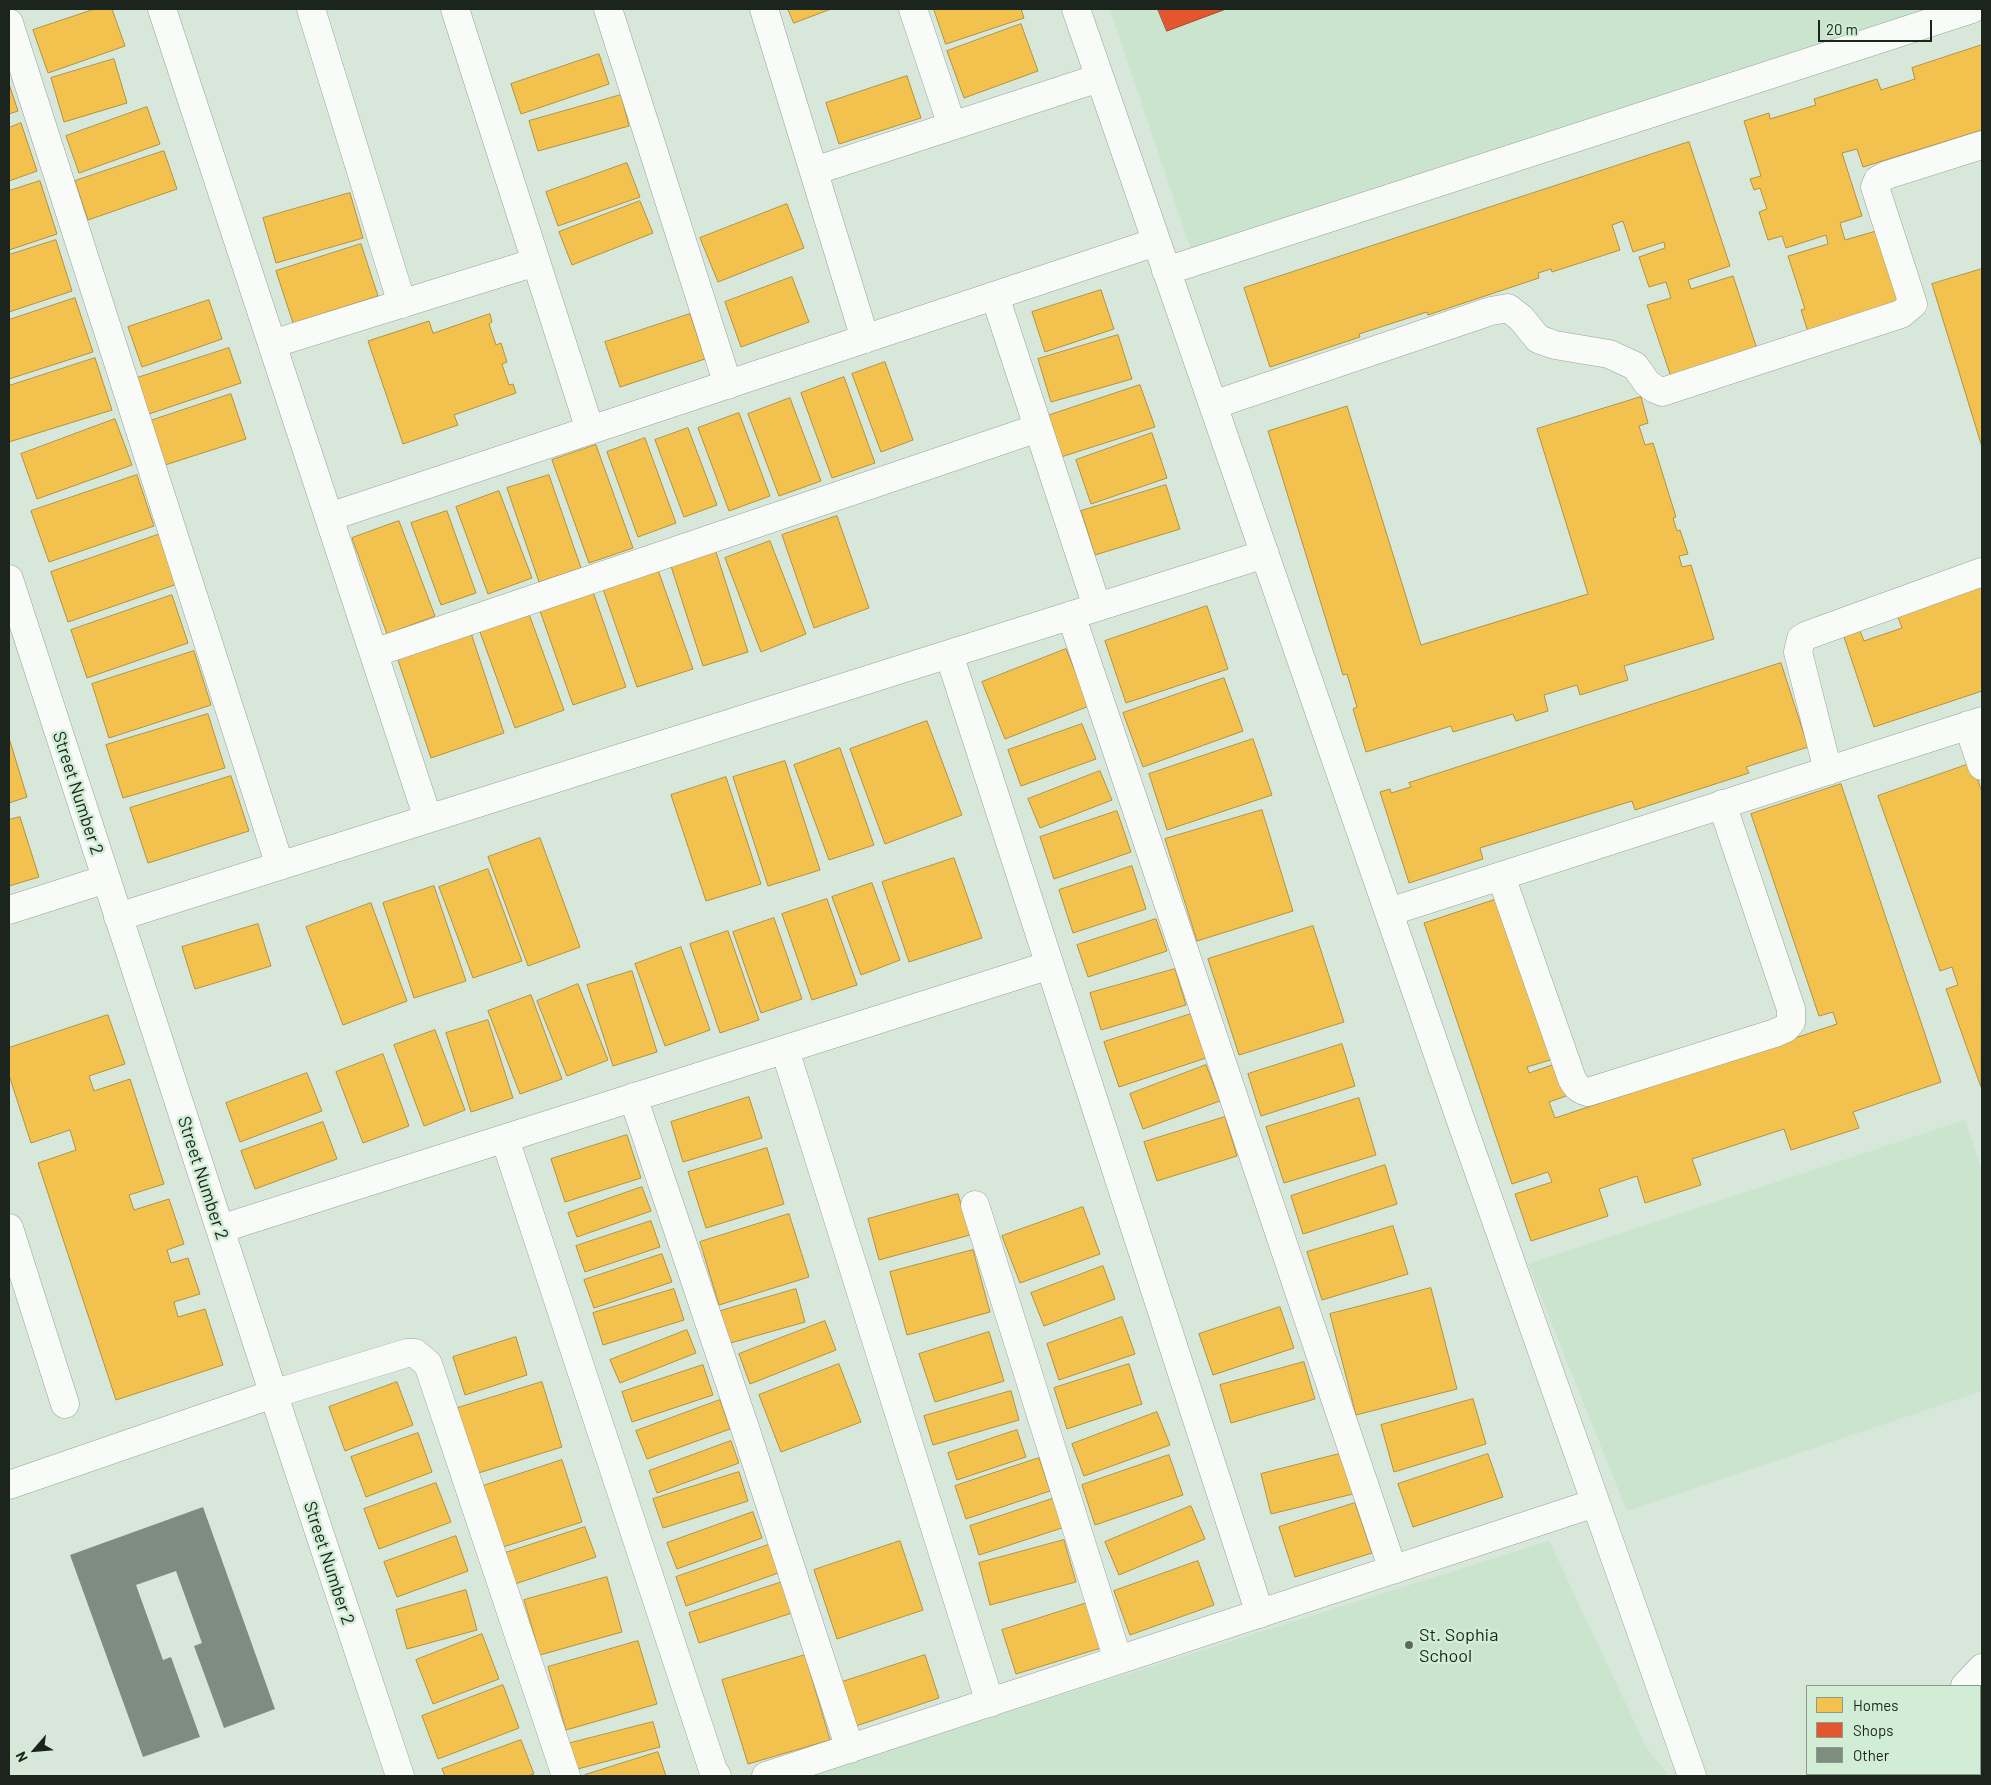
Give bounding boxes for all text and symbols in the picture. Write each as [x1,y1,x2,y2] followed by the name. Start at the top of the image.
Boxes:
[1821,10,1935,42] scale bar
[1826,20,1858,38] text: 20 m
[48,729,108,857] street label: Street Number 2
[173,1114,233,1242] street label: Street Number 2
[299,1499,359,1627] street label: Street Number 2
[1419,1624,1498,1666] place label: St. Sophia School
[1403,1639,1415,1651] marker: St. Sophia School
[1806,1685,1981,1775] legend
[1853,1696,1898,1714] text: Homes
[1853,1721,1893,1739] text: Shops
[10,1725,60,1775] north arrow
[1853,1746,1889,1764] text: Other
[12,1749,31,1765] text: N

